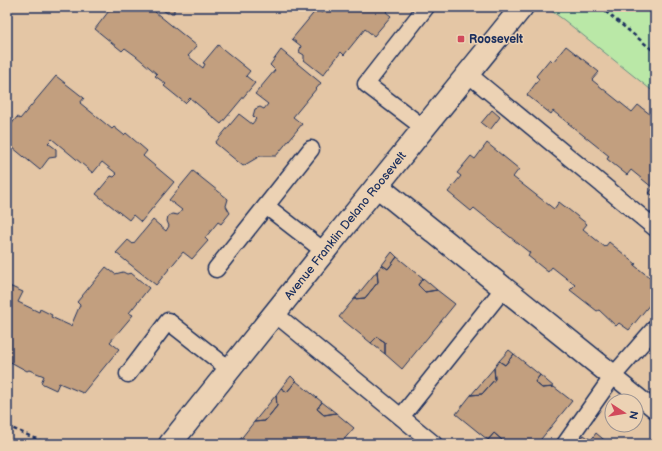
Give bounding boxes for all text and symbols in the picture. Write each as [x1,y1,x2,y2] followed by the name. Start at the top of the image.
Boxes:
[469,32,523,47] place label: Roosevelt
[456,34,466,44] marker: Roosevelt
[281,148,410,303] street label: Avenue Franklin Delano Roosevelt
[604,393,644,433] north arrow
[626,410,641,420] text: N

